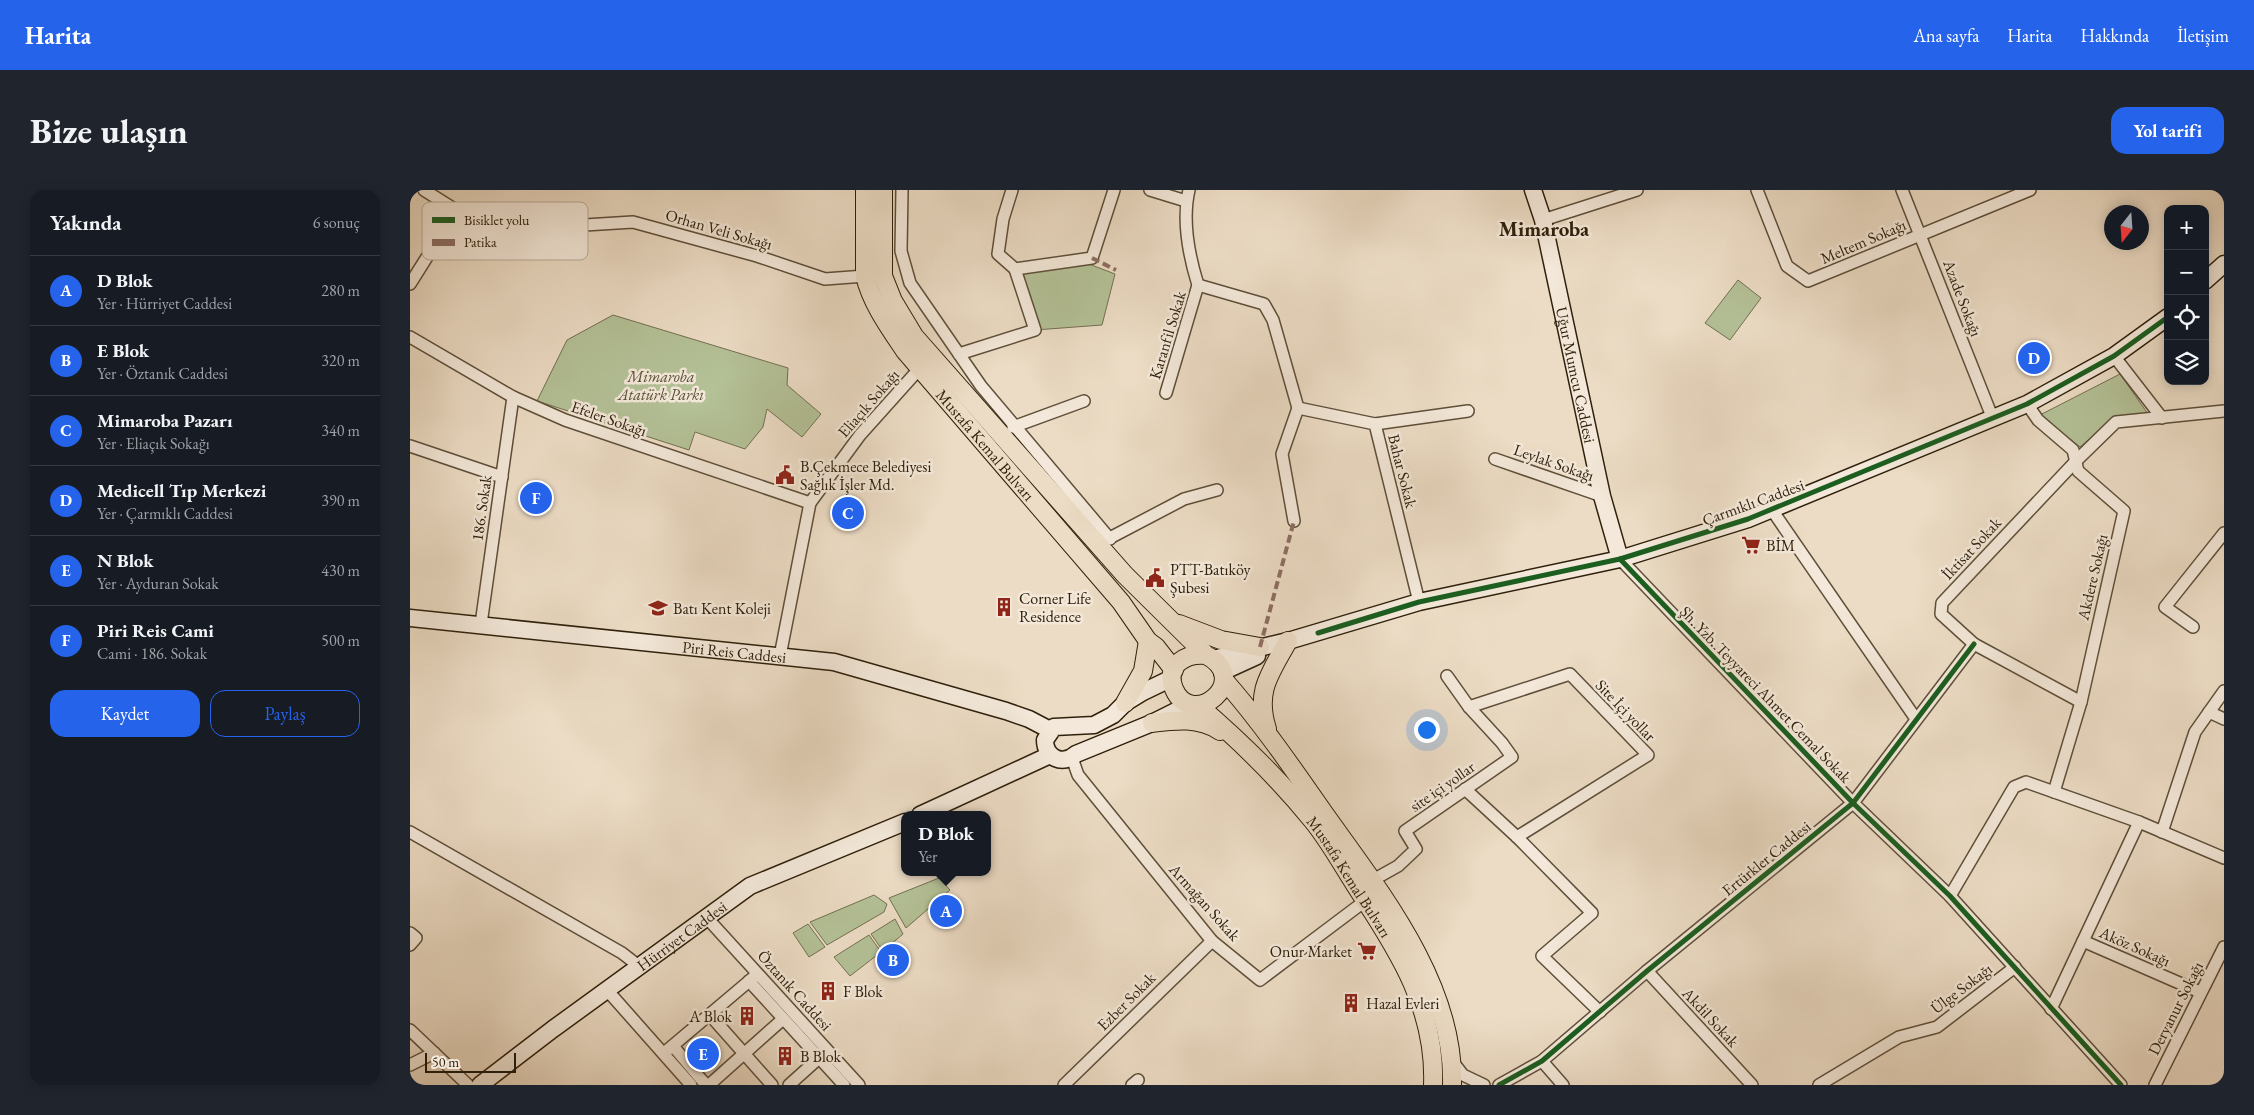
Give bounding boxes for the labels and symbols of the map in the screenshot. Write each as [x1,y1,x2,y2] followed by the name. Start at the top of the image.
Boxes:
[422,202,588,260] legend
[663,204,775,255] street label: Orhan Veli Sokağı
[2104,205,2149,250] north arrow
[464,211,530,229] text: Bisiklet yolu
[1817,214,1909,269] street label: Meltem Sokağı
[1499,215,1590,242] district label: Mimaroba
[464,233,497,251] text: Patika
[1938,256,1987,340] street label: Azade Sokağı
[1144,288,1191,382] street label: Karanfil Sokak
[1551,305,1600,445] street label: Uğur Mumcu Caddesi
[2018,339,2050,377] pin: D
[833,365,904,442] street label: Eliaçık Sokağı
[617,366,704,405] park label: Mimaroba Atatürk Parkı
[931,385,1039,505] street label: Mustafa Kemal Bulvarı
[568,396,649,441] street label: Efeler Sokağı
[1383,432,1422,511] street label: Bahar Sokak
[1511,439,1597,486] street label: Leylak Sokağı
[800,456,931,495] place label: B.Çekmece Belediyesi Sağlık İşler Md.
[774,464,796,486] public building icon: B.Çekmece Belediyesi Sağlık İşler Md.
[466,473,497,542] street label: 186. Sokak
[1699,474,1807,531] street label: Çarmıklı Caddesi
[520,479,552,517] pin: F
[832,494,864,532] pin: C
[1937,512,2006,584] street label: İktisat Sokak
[2072,532,2113,623] street label: Akdere Sokağı
[1740,534,1762,556] supermarket icon: BİM
[1766,535,1795,556] place label: BİM
[1170,559,1251,598] place label: PTT-Batıköy Şubesi
[1144,567,1166,589] public building icon: PTT-Batıköy Şubesi
[1019,588,1091,627] place label: Corner Life Residence
[993,596,1015,618] building icon: Corner Life Residence
[647,597,669,619] school or university icon: Batı Kent Koleji
[673,598,771,619] place label: Batı Kent Koleji
[1675,601,1856,788] street label: Şh. Yzb. Teyyareci Ahmet Cemal Sokak
[681,636,787,668] street label: Piri Reis Caddesi
[1591,675,1661,746] street label: Site İçi yollar
[1414,717,1440,743] your location
[1406,756,1479,816] street label: site içi yollar
[1302,812,1396,942] street label: Mustafa Kemal Bulvarı
[1718,816,1815,901] street label: Ertürkler Caddesi
[1164,859,1245,946] street label: Armağan Sokak
[930,892,962,930] pin: A
[633,896,731,976] street label: Hürriyet Caddesi
[2095,921,2174,971] street label: Aköz Sokağı
[1356,940,1378,962] supermarket icon: Onur Market
[877,941,909,979] pin: B
[1270,941,1352,962] place label: Onur Market
[753,945,837,1035] street label: Öztanık Caddesi
[1926,958,1996,1018] street label: Ülge Sokağı
[2143,958,2208,1058] street label: Deryanur Sokağı
[1093,967,1161,1035] street label: Ezber Sokak
[817,980,839,1002] building icon: F Blok
[843,981,883,1002] place label: F Blok
[1677,982,1744,1052] street label: Akdil Sokak
[1340,992,1362,1014] building icon: Hazal Evleri
[1366,993,1439,1014] place label: Hazal Evleri
[736,1005,758,1027] building icon: A Blok
[688,1006,732,1027] place label: A Blok
[687,1035,719,1073] pin: E
[774,1045,796,1067] building icon: B Blok
[800,1046,842,1067] place label: B Blok
[425,1050,516,1073] scale bar

